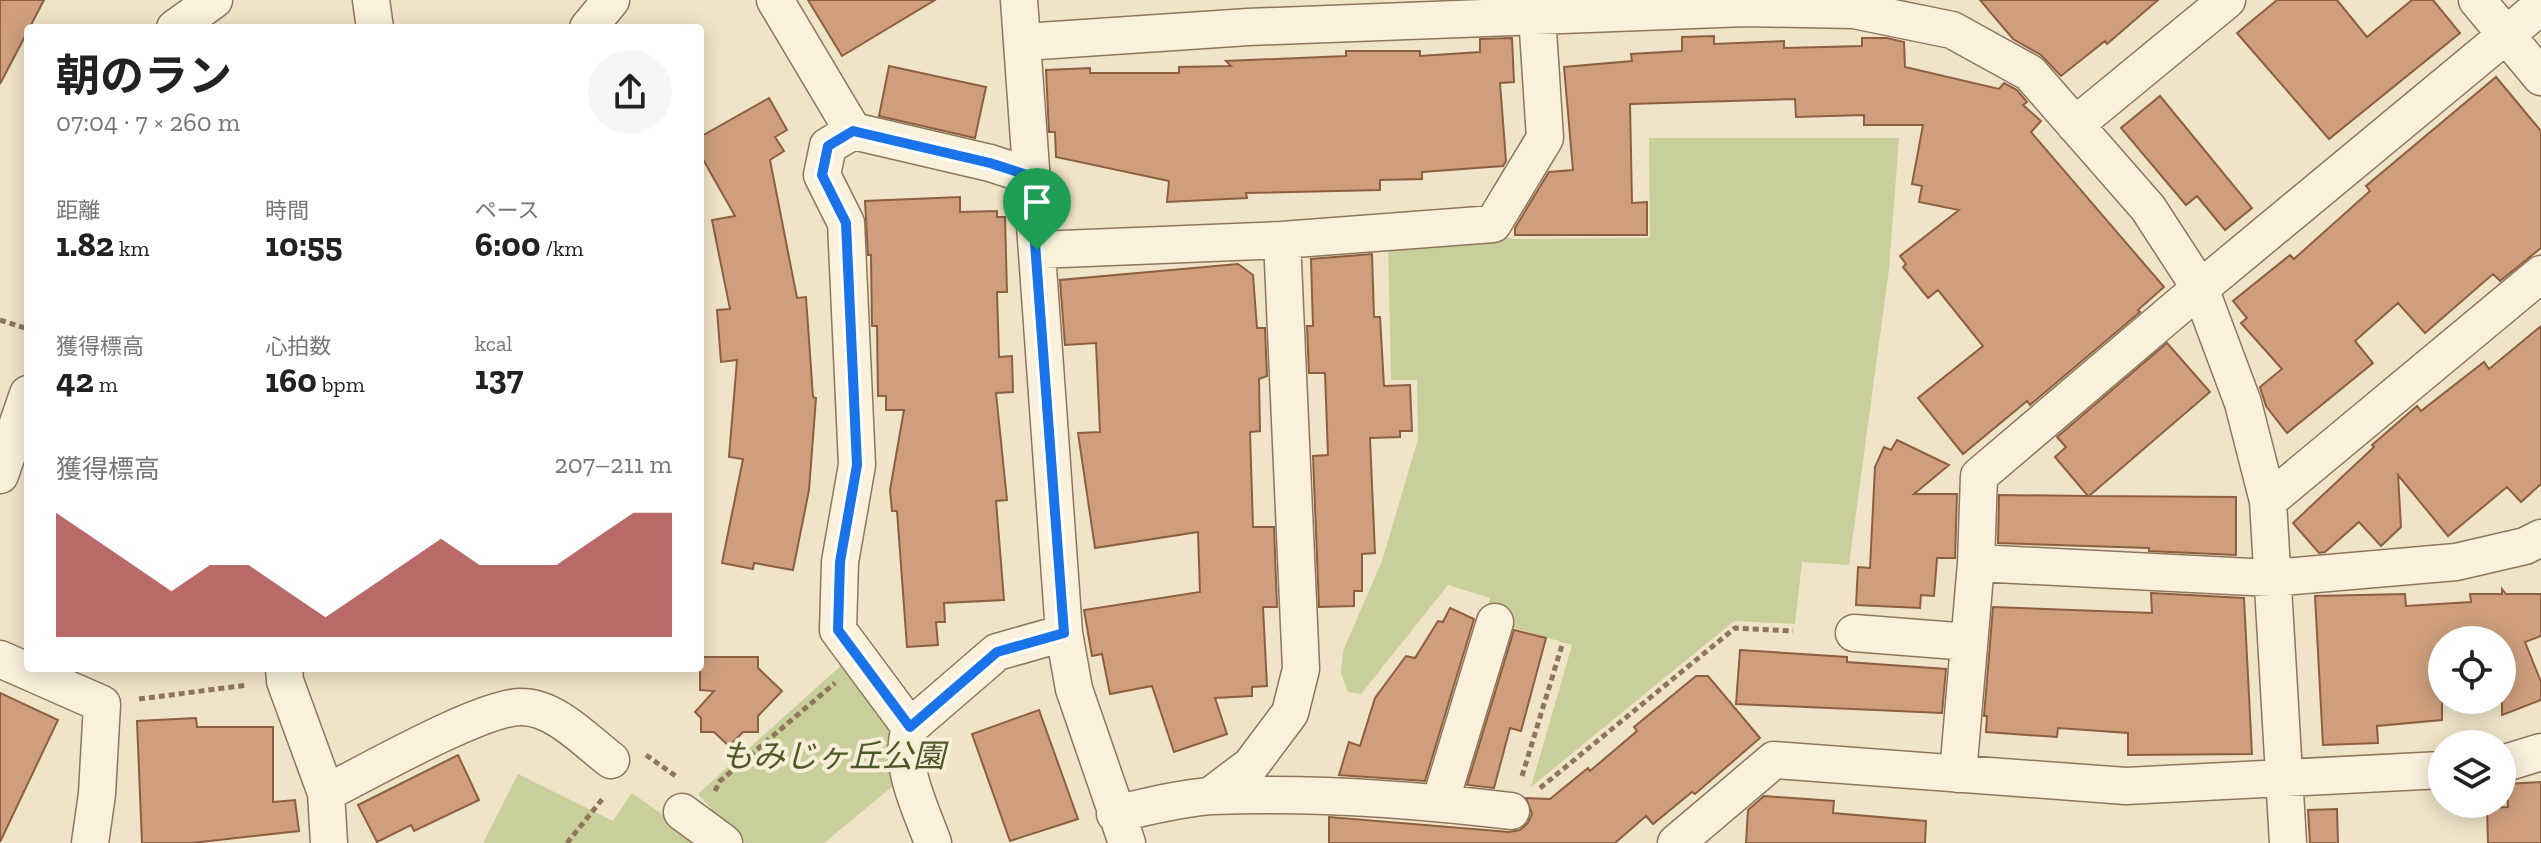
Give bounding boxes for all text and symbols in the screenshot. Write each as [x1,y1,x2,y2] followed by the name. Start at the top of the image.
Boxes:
[56,49,232,102] text: 朝のラン
[588,50,672,134] button: share
[56,106,240,138] text: 07:04 · 7 × 260 m
[1003,168,1071,250] pin
[1015,180,1059,224] icon: arrive
[56,197,100,224] text: 距離
[265,197,309,224] text: 時間
[475,197,540,224] text: ペース
[56,224,114,265] text: 1.82
[265,224,343,265] text: 10:55
[475,224,540,265] text: 6:00
[114,235,150,262] text: km
[540,235,583,262] text: /km
[475,330,512,357] text: kcal
[56,333,144,360] text: 獲得標高
[265,333,331,360] text: 心拍数
[475,357,523,398] text: 137
[56,360,94,401] text: 42
[265,360,317,401] text: 160
[94,371,118,398] text: m
[317,371,365,398] text: bpm
[554,448,672,480] text: 207–211 m
[56,453,160,485] text: 獲得標高
[2428,626,2516,818] map controls
[2428,626,2516,714] button: locate
[2428,730,2516,818] button: layers
[721,737,949,775] park label: もみじヶ丘公園

